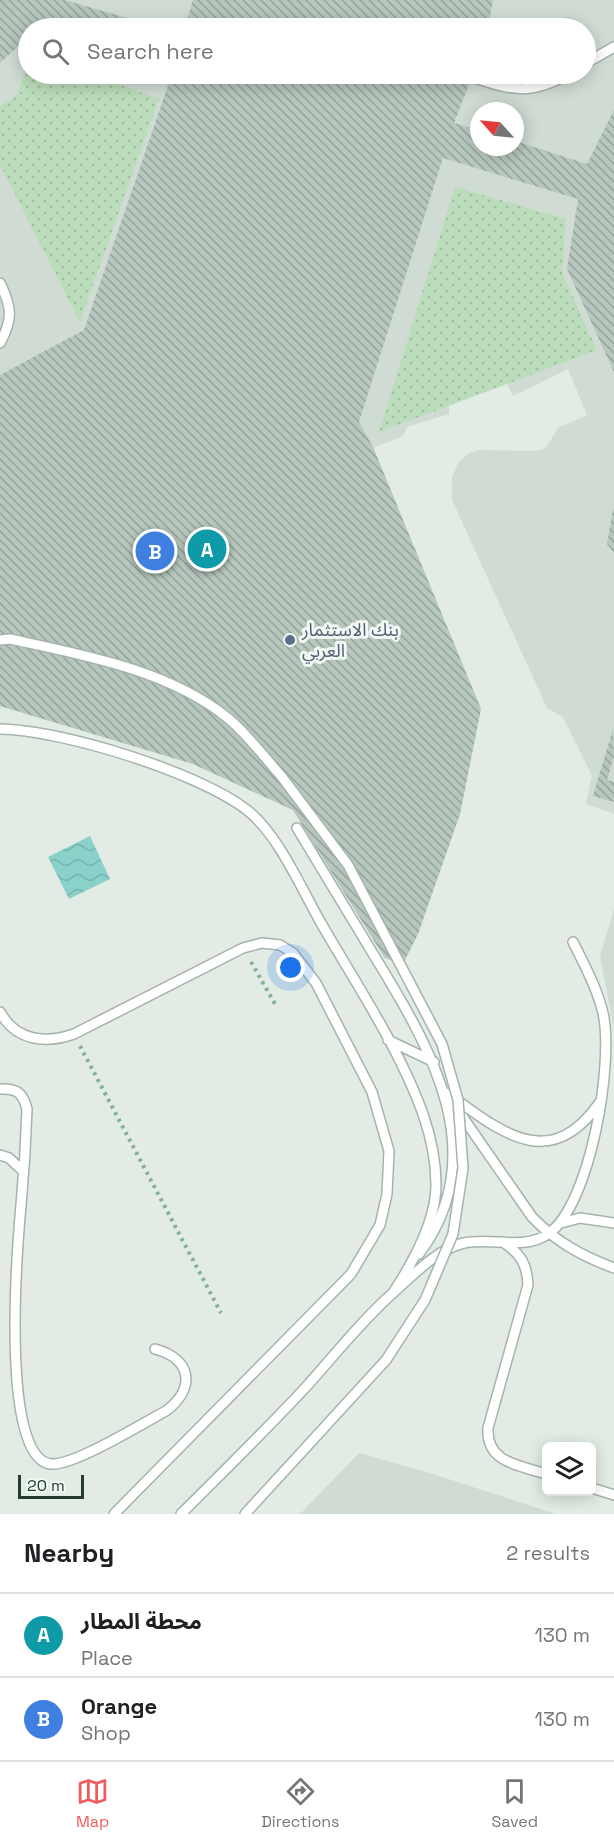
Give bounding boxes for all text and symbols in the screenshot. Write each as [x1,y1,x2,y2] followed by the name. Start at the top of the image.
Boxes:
[18,18,596,84] search box
[39,35,72,68] icon: search
[87,37,214,65] text: Search here
[470,102,524,156] north arrow
[188,526,226,572] pin: A
[136,528,174,574] pin: B
[301,618,399,664] place label: بنك الاستثمار العربي
[283,633,297,647] marker: بنك الاستثمار العربي
[276,953,305,982] your location
[542,1442,596,1496] map controls
[542,1442,596,1496] button: layers
[18,1472,84,1500] scale bar
[27,1475,65,1496] text: 20 m
[24,1536,114,1570] text: Nearby
[506,1540,590,1566] text: 2 results
[81,1607,202,1635] text: محطة المطار
[37,1622,50,1648] text: A
[534,1622,590,1648] text: 130 m
[81,1645,133,1671] text: Place
[81,1692,157,1720] text: Orange
[37,1706,50,1732] text: B
[534,1706,590,1732] text: 130 m
[81,1720,131,1746] text: Shop
[76,1775,109,1832] tab: Map
[261,1775,340,1832] tab: Directions
[491,1775,538,1832] tab: Saved

